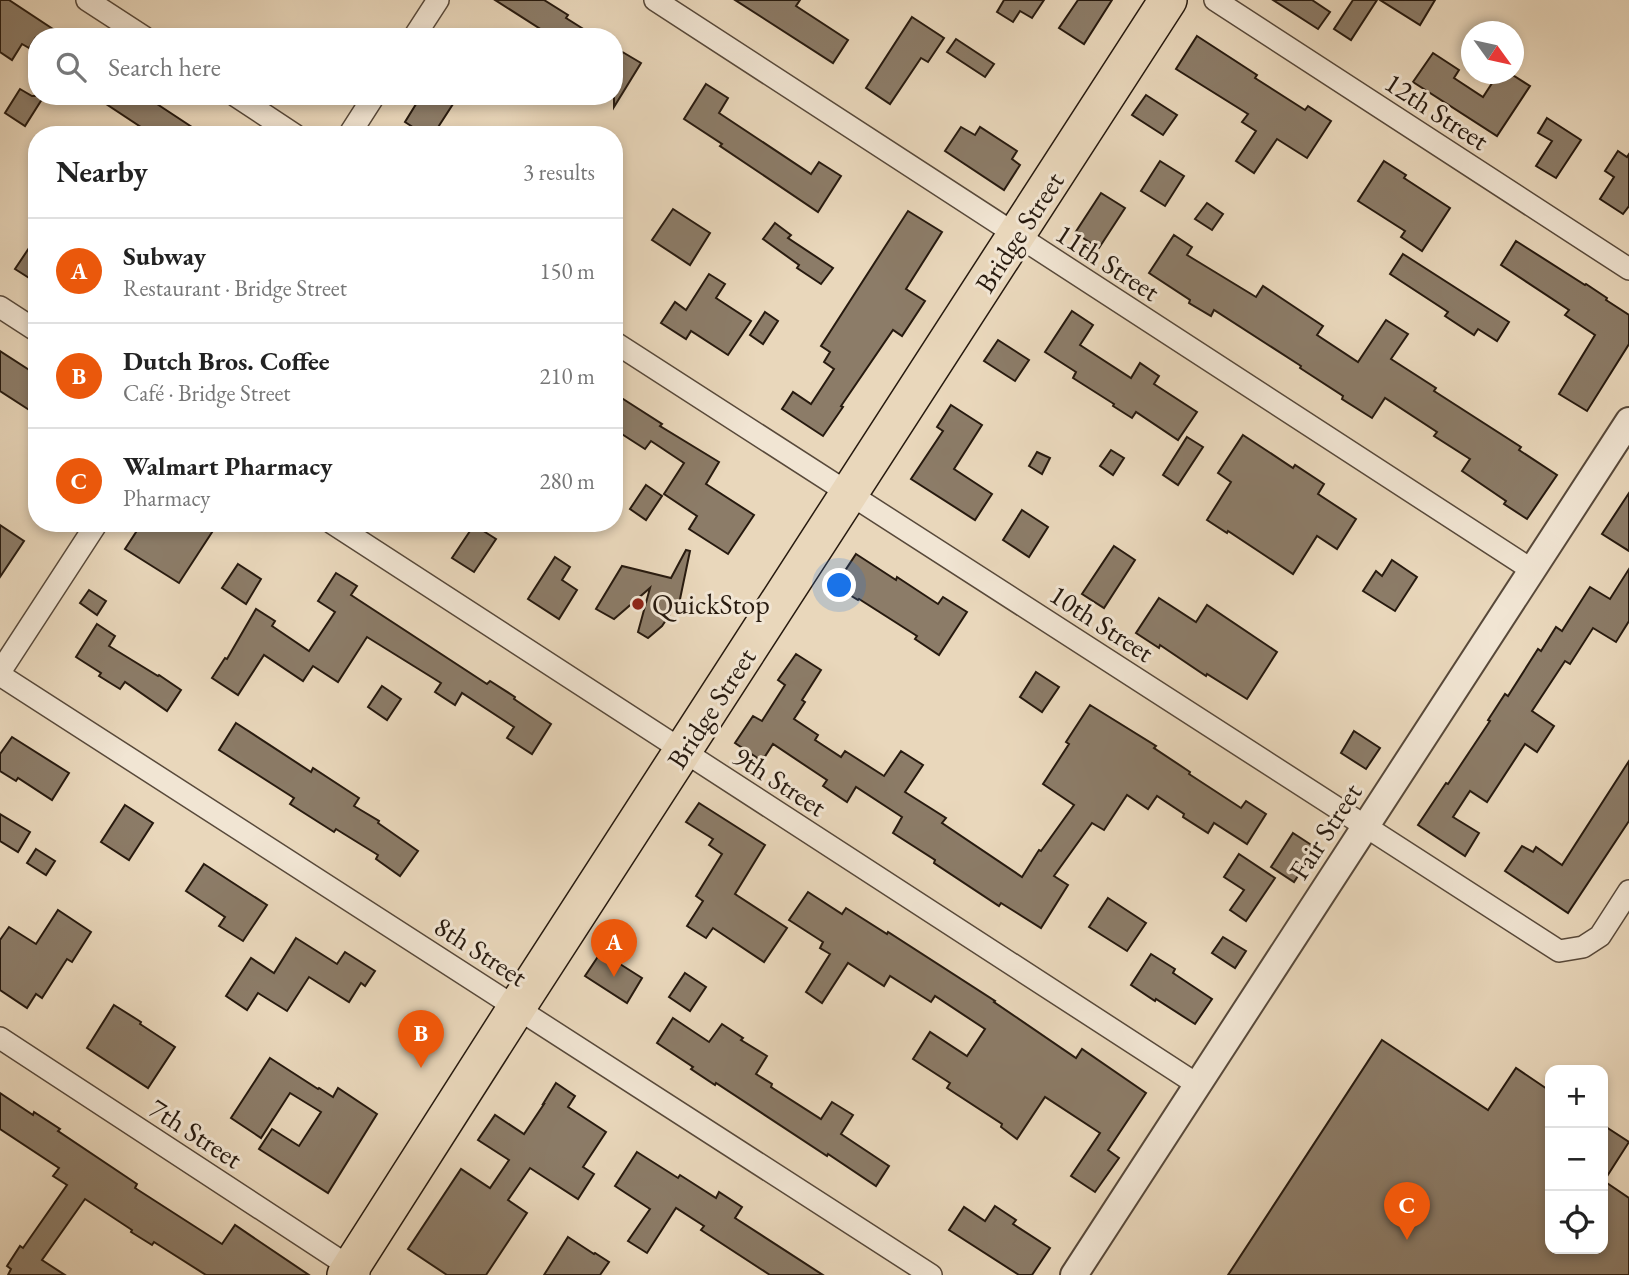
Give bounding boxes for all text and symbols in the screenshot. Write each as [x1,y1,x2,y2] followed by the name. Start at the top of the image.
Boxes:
[1461,21,1524,84] north arrow
[28,28,623,105] search box
[52,48,90,86] icon: search
[108,50,221,84] text: Search here
[1378,64,1496,158] street label: 12th Street
[56,152,148,191] text: Nearby
[523,157,595,187] text: 3 results
[967,165,1072,299] street label: Bridge Street
[1049,215,1167,309] street label: 11th Street
[123,239,206,273] text: Subway
[71,256,87,286] text: A
[539,256,595,286] text: 150 m
[123,273,347,303] text: Restaurant · Bridge Street
[123,344,330,378] text: Dutch Bros. Coffee
[72,361,86,391] text: B
[539,361,595,391] text: 210 m
[123,378,291,408] text: Café · Bridge Street
[123,449,333,483] text: Walmart Pharmacy
[71,466,87,496] text: C
[539,466,595,496] text: 280 m
[123,483,210,513] text: Pharmacy
[822,568,856,602] your location
[1043,576,1161,670] street label: 10th Street
[652,586,770,622] place label: QuickStop
[630,596,646,612] marker: QuickStop
[659,641,764,775] street label: Bridge Street
[727,738,833,824] street label: 9th Street
[1280,776,1370,886] street label: Fair Street
[428,908,534,994] street label: 8th Street
[591,919,637,977] pin: A
[398,1010,444,1068] pin: B
[1545,1065,1608,1254] map controls
[1545,1065,1608,1128] button: +
[143,1090,249,1176] street label: 7th Street
[1545,1128,1608,1191] button: −
[1384,1182,1430,1240] pin: C
[1545,1191,1608,1254] button: locate

